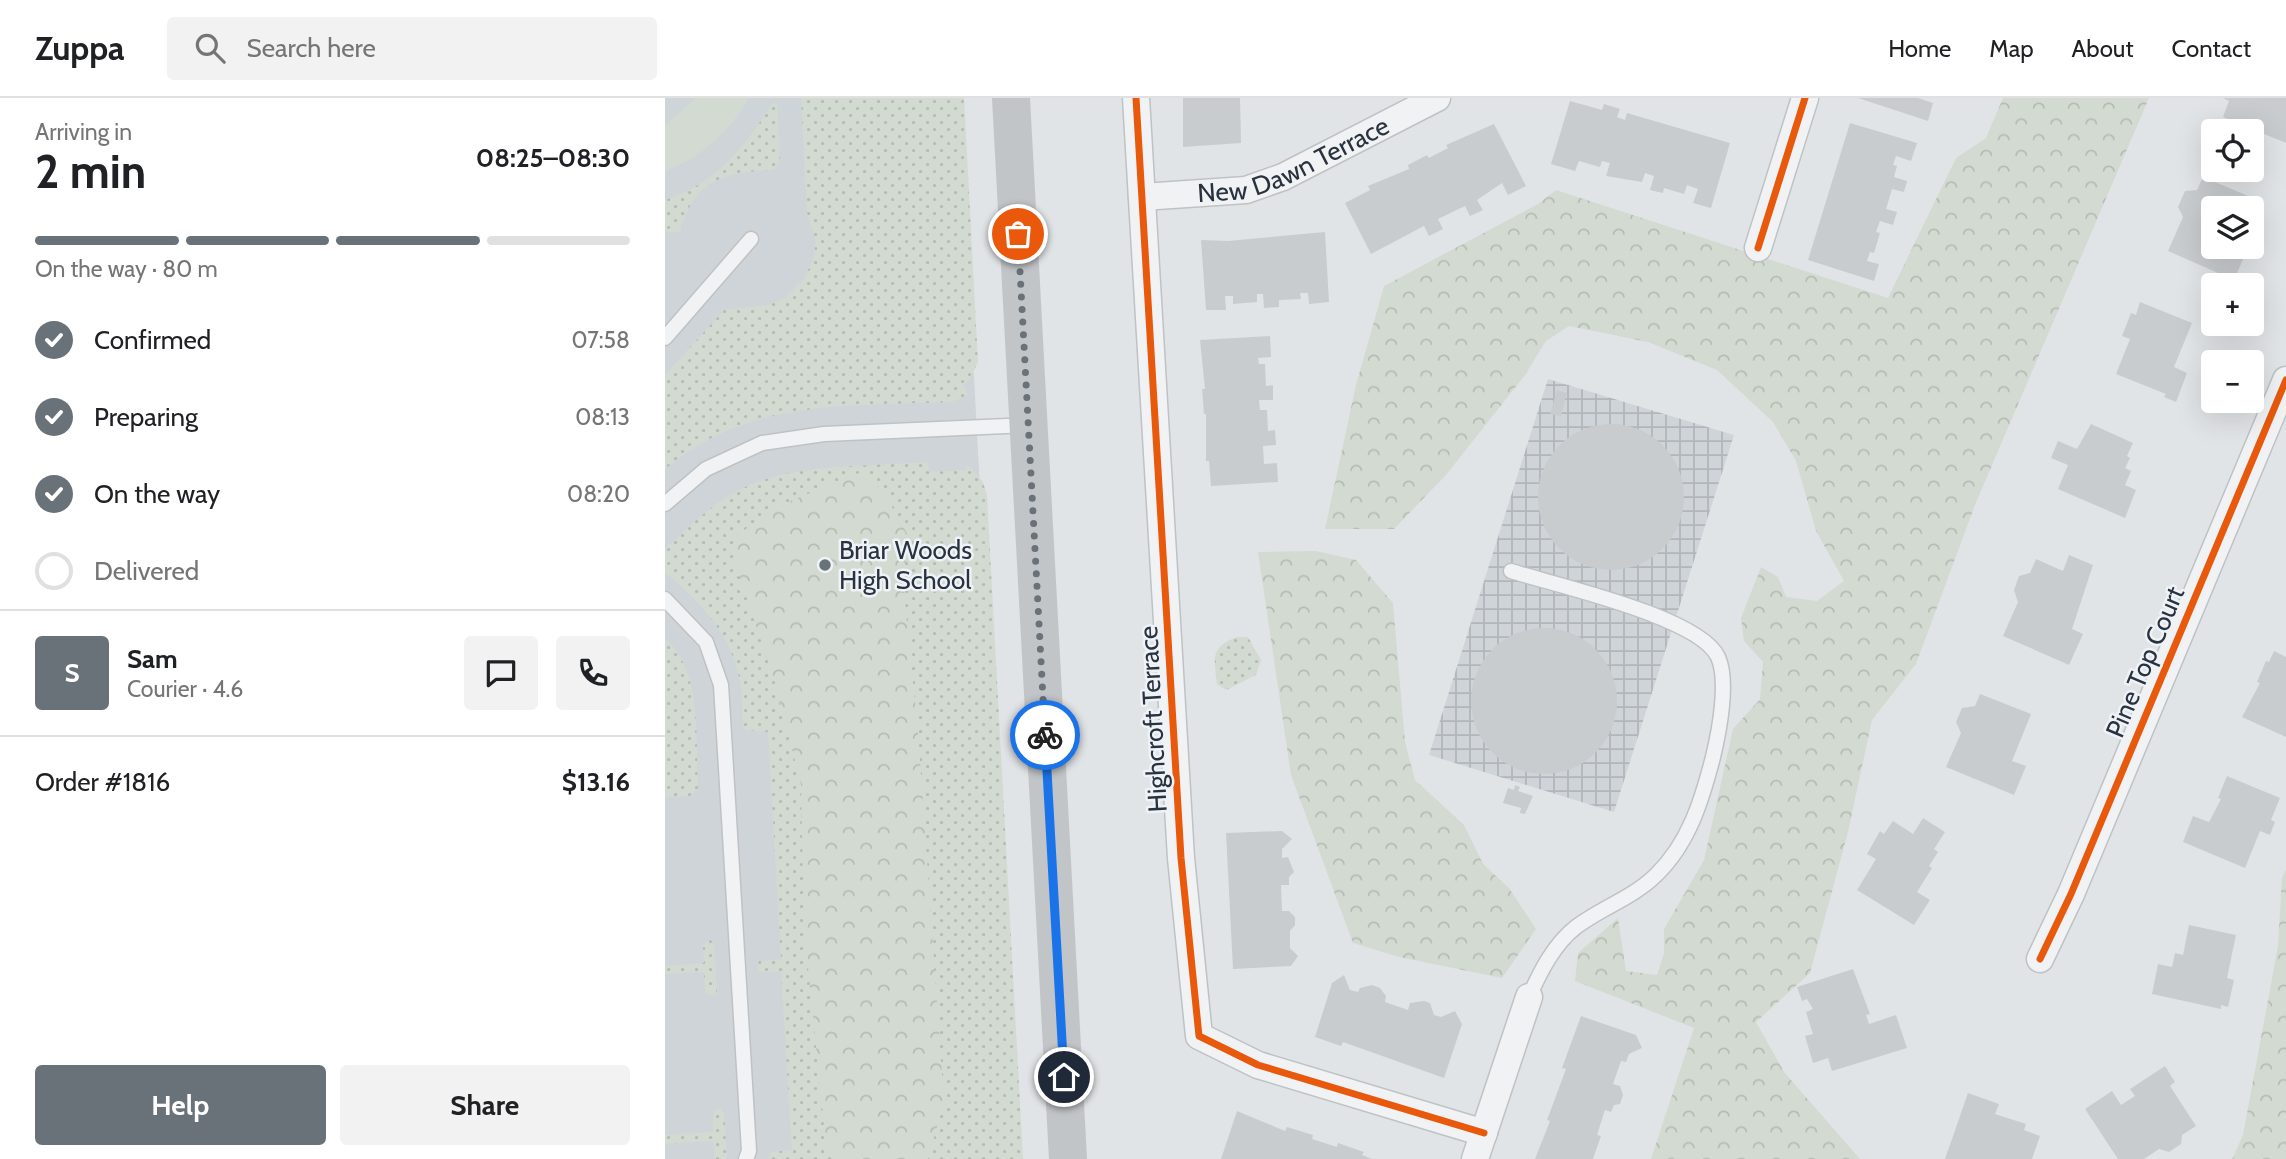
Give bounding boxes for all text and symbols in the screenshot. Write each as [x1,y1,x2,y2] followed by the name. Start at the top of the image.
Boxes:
[167,17,657,80] search box
[35,28,125,68] text: Zuppa
[191,29,229,67] icon: search
[247,32,376,64] text: Search here
[1888,34,1951,63] text: Home
[1989,34,2034,63] text: Map
[2072,34,2134,63] text: About
[2172,34,2251,63] text: Contact
[1196,109,1394,209] street label: New Dawn Terrace
[35,118,132,146] text: Arriving in
[2201,119,2264,413] map controls
[2201,119,2264,182] button: locate
[476,142,630,174] text: 08:25–08:30
[35,144,146,200] text: 2 min
[2201,196,2264,259] button: layers
[988,204,1048,264] pin
[999,215,1037,253] icon: bag
[35,255,218,283] text: On the way · 80 m
[2201,273,2264,336] button: +
[35,321,73,359] icon: check
[94,324,211,356] text: Confirmed
[571,326,630,354] text: 07:58
[2201,350,2264,413] button: −
[35,398,73,436] icon: check
[94,401,198,433] text: Preparing
[575,403,630,431] text: 08:13
[35,475,73,513] icon: check
[94,478,220,510] text: On the way
[567,480,630,508] text: 08:20
[839,534,972,596] place label: Briar Woods High School
[94,555,199,587] text: Delivered
[817,557,833,573] marker: Briar Woods High School
[2099,581,2191,742] street label: Pine Top Court
[1132,625,1174,813] street label: Highcroft Terrace
[464,636,538,710] button: chat
[556,636,630,710] button: phone
[127,643,178,675] text: Sam
[64,657,80,689] text: S
[127,675,243,703] text: Courier · 4.6
[1010,700,1080,770] courier
[1026,716,1064,754] icon: bike
[35,766,170,798] text: Order #1816
[562,766,630,798] text: $13.16
[1034,1047,1094,1107] pin
[1045,1058,1083,1096] icon: home
[35,1065,326,1145] button: Help
[340,1065,630,1145] button: Share

